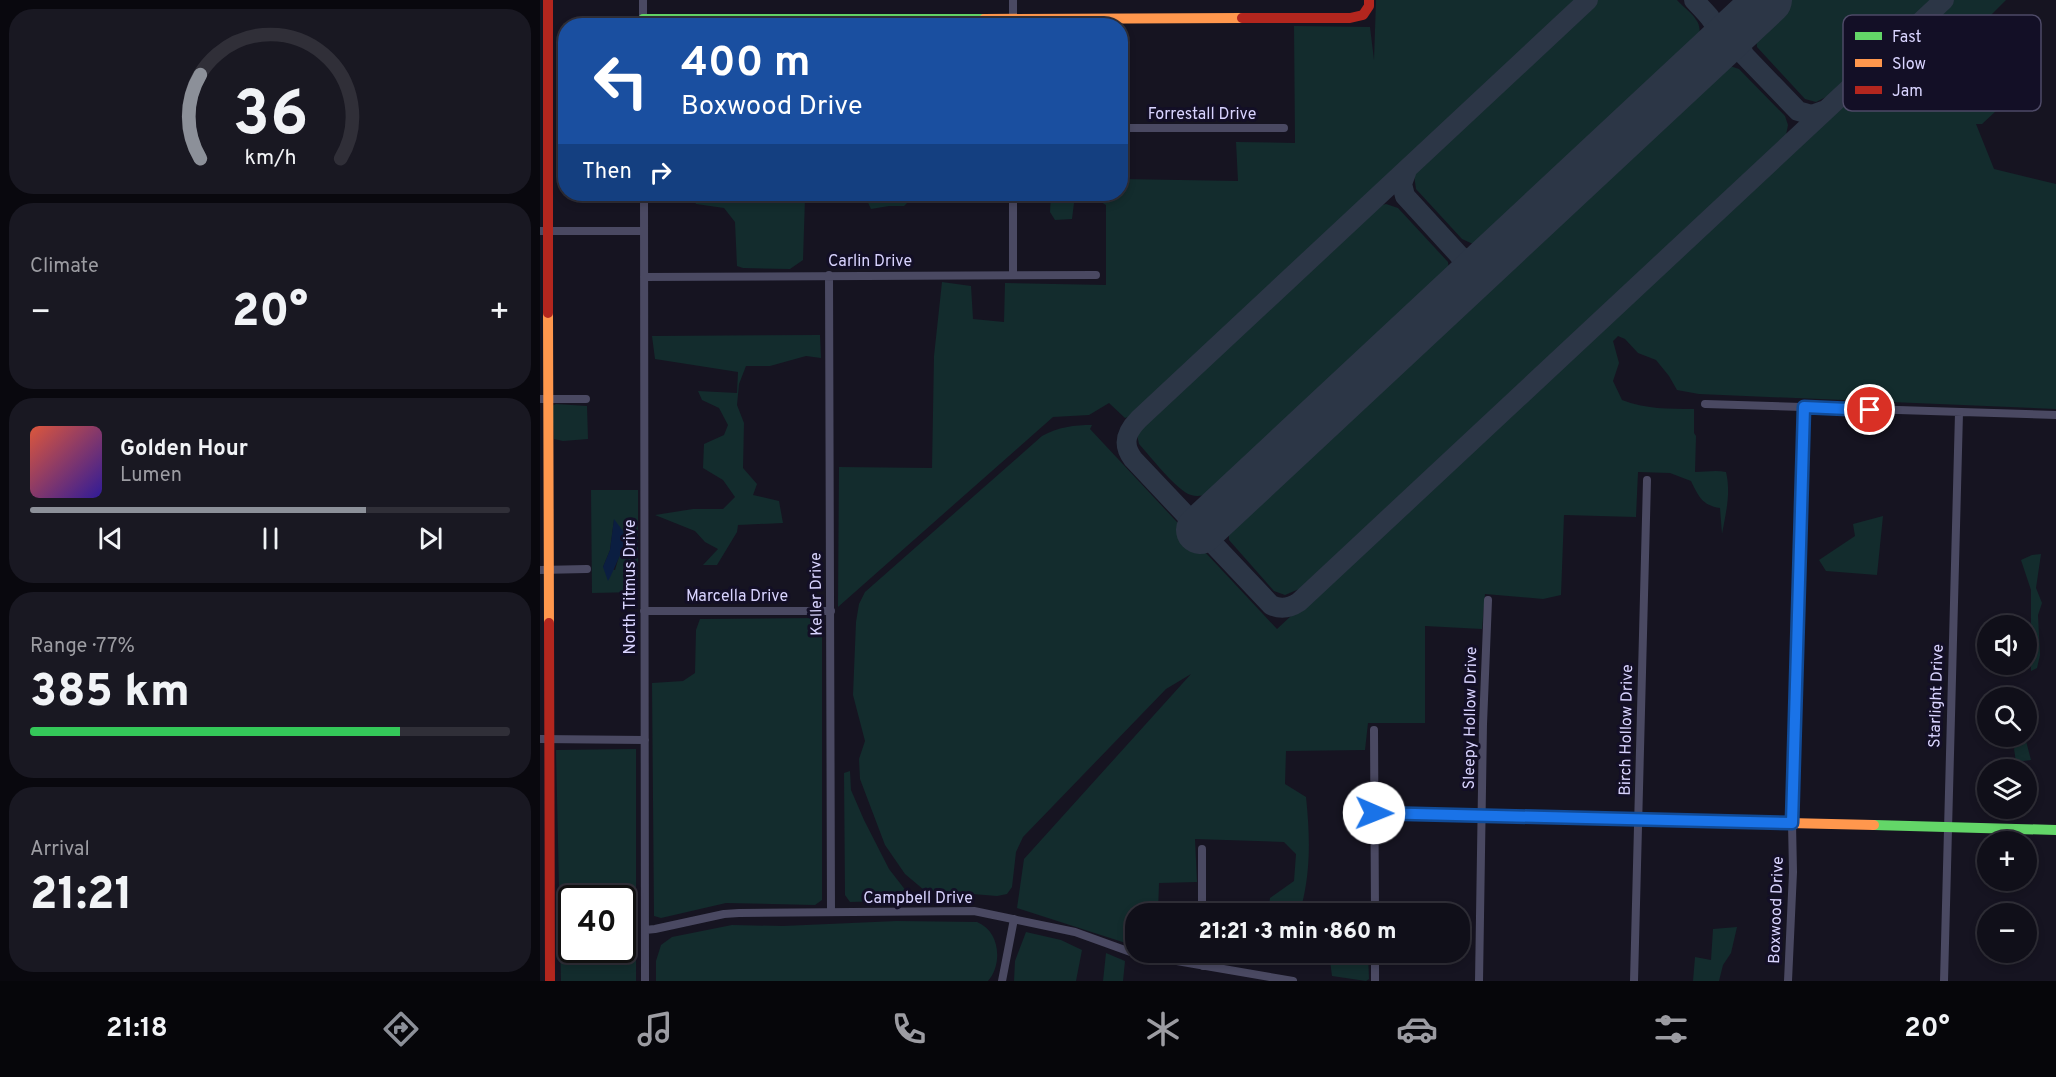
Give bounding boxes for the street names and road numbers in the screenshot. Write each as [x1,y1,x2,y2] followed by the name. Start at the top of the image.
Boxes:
[1148,105,1256,125] street label: Forrestall Drive
[828,252,912,272] street label: Carlin Drive
[621,519,641,655] street label: North Titmus Drive
[806,552,828,636] street label: Keller Drive
[686,587,788,607] street label: Marcella Drive
[1925,644,1949,748] street label: Starlight Drive
[1460,646,1482,790] street label: Sleepy Hollow Drive
[1616,664,1638,796] street label: Birch Hollow Drive
[1765,856,1789,964] street label: Boxwood Drive
[863,889,973,909] street label: Campbell Drive

